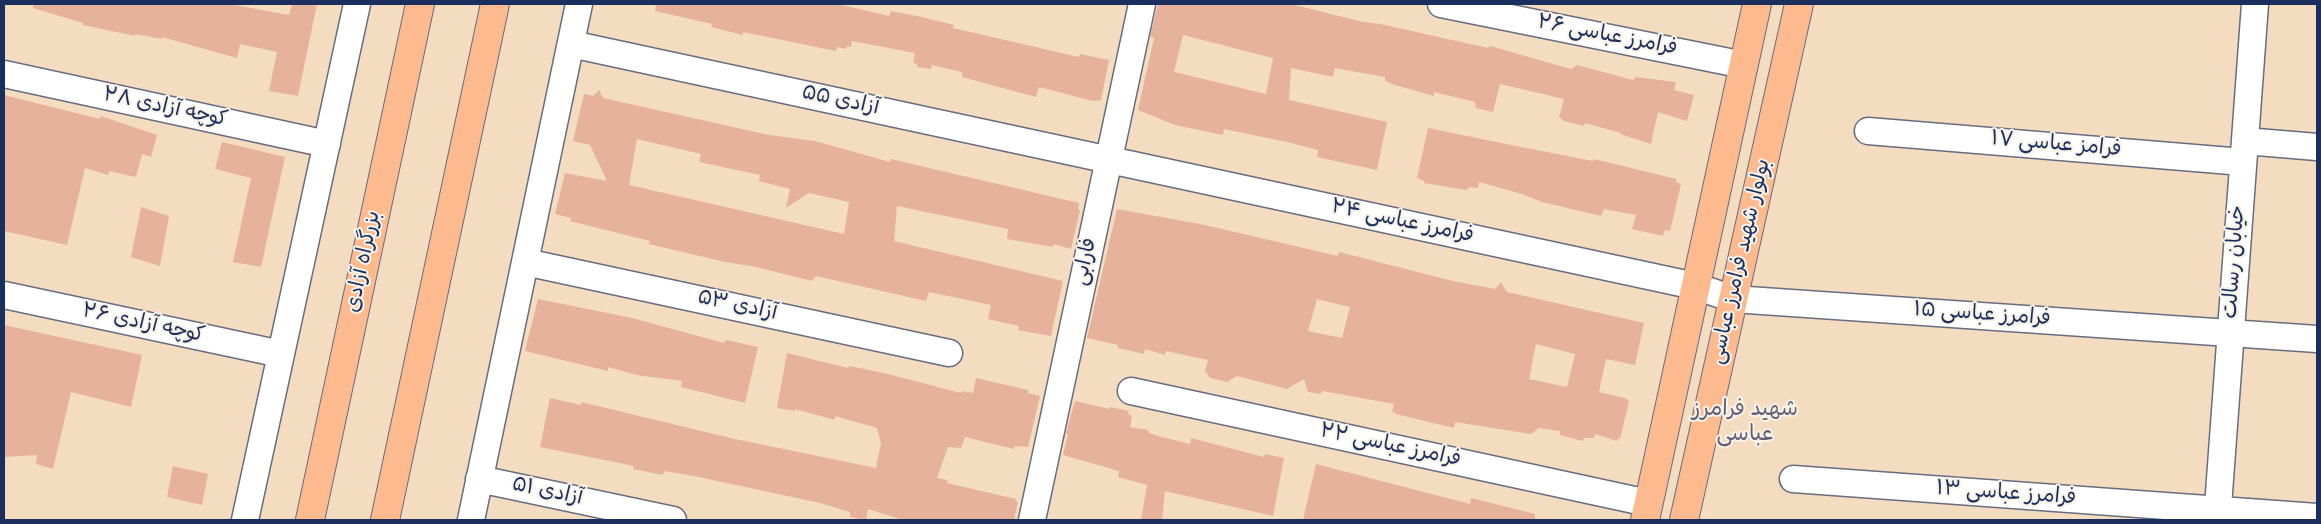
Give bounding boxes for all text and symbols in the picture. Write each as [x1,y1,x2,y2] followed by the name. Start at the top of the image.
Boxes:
[1535,11,1679,63] street label: فرامرز عباسی ۲۶
[799,82,881,122] street label: آزادی ۵۵
[100,84,230,134] street label: کوچه آزادی ۲۸
[1990,128,2122,164] street label: فرامز عباسی ۱۷
[1706,157,1778,367] street label: بولوار شهید فرامرز عباسی
[1328,196,1476,250] street label: فرامرز عباسی ۲۴
[2219,204,2253,320] street label: خیابان رسالت
[342,209,388,315] street label: بزرگراه آزادی
[1070,236,1104,288] street label: فارابی
[695,286,779,328] street label: ۵۳ آزادی
[1913,299,2051,333] street label: فرامرز عباسی ۱۵
[79,300,207,350] street label: کوچه آزادی ۲۶
[1692,398,1798,450] district label: شهید فرامرز عباسی
[1317,420,1463,474] street label: فرامرز عباسی ۲۲
[509,473,585,513] street label: ۵۱ آزادی
[1935,478,2077,512] street label: فرامرز عباسی ۱۳

